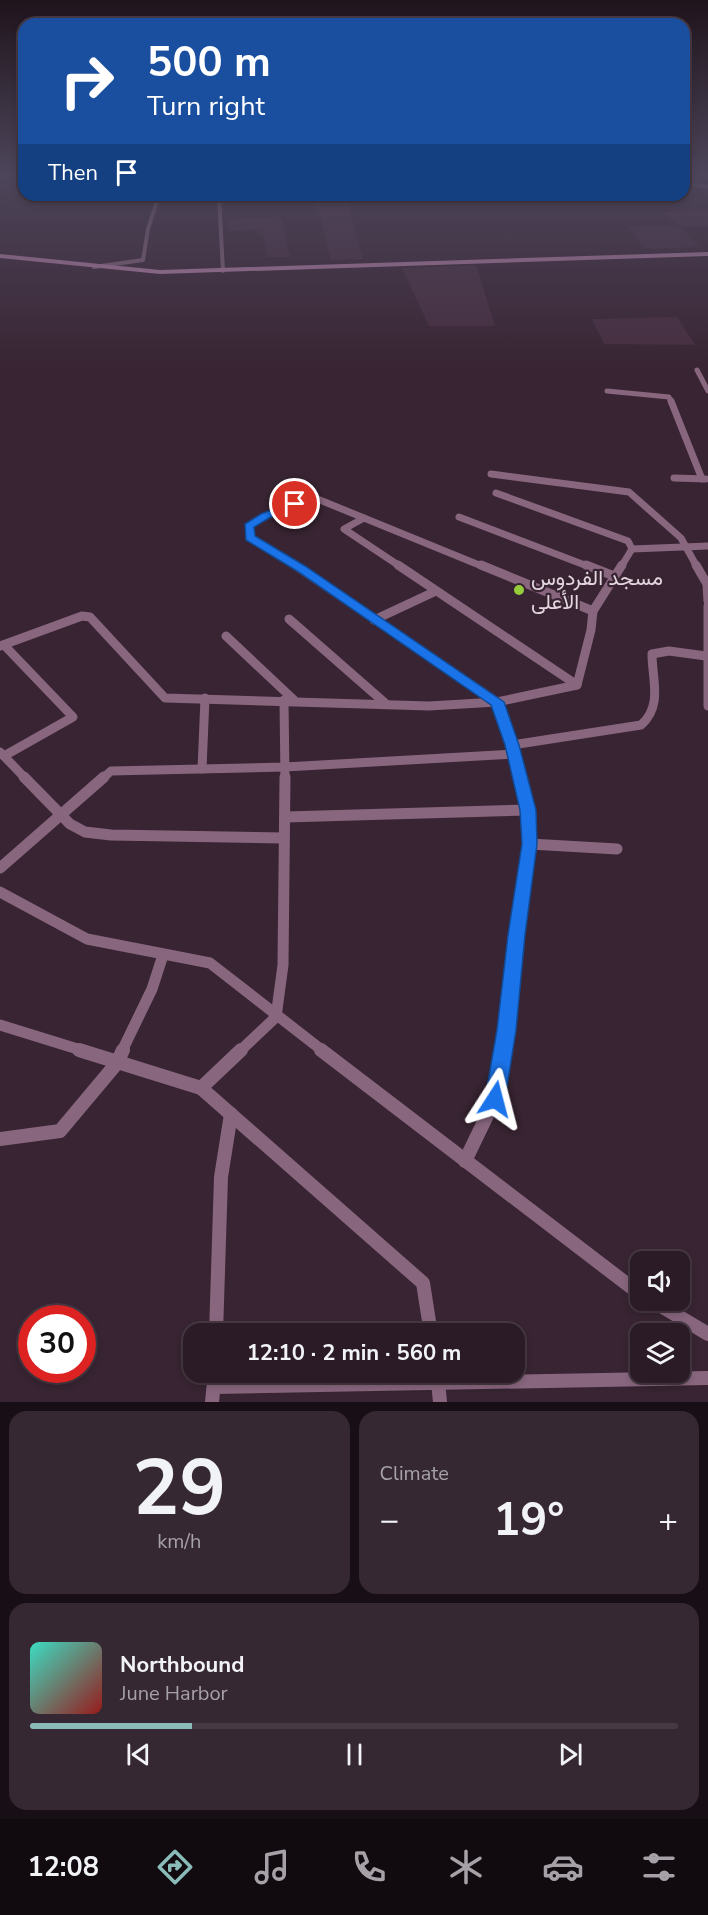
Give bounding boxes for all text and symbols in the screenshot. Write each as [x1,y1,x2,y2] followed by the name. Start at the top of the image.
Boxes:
[147,34,271,91] text: 500 m
[48,42,126,120] icon: right
[147,88,265,125] text: Turn right
[110,156,143,189] icon: arrive
[48,158,98,188] text: Then
[269,478,320,529] pin
[278,487,311,520] icon: arrive
[531,564,663,616] place label: مسجد الفردوس الأعلى
[512,583,526,597] marker: مسجد الفردوس الأعلى
[463,1067,527,1131] position arrow
[630,1251,690,1383] map controls
[630,1251,690,1311] button: sound
[18,1305,96,1383] speed limit sign: 30
[630,1323,690,1383] button: layers
[247,1338,461,1368] text: 12:10 · 2 min · 560 m
[132,1435,226,1542] text: 29
[380,1460,449,1487] text: Climate
[493,1490,564,1551] text: 19°
[380,1498,399,1543] text: −
[658,1498,678,1543] text: +
[157,1528,201,1555] text: km/h
[120,1650,244,1680] text: Northbound
[120,1680,228,1707] text: June Harbor
[122,1738,155,1771] icon: previous
[338,1738,371,1771] icon: pause
[554,1738,587,1771] icon: next
[154,1846,196,1888] icon: directions
[251,1846,293,1888] icon: music
[348,1846,390,1888] icon: phone
[445,1846,487,1888] icon: climate
[542,1846,584,1888] icon: car
[638,1846,680,1888] icon: filters
[27,1849,99,1886] text: 12:08

